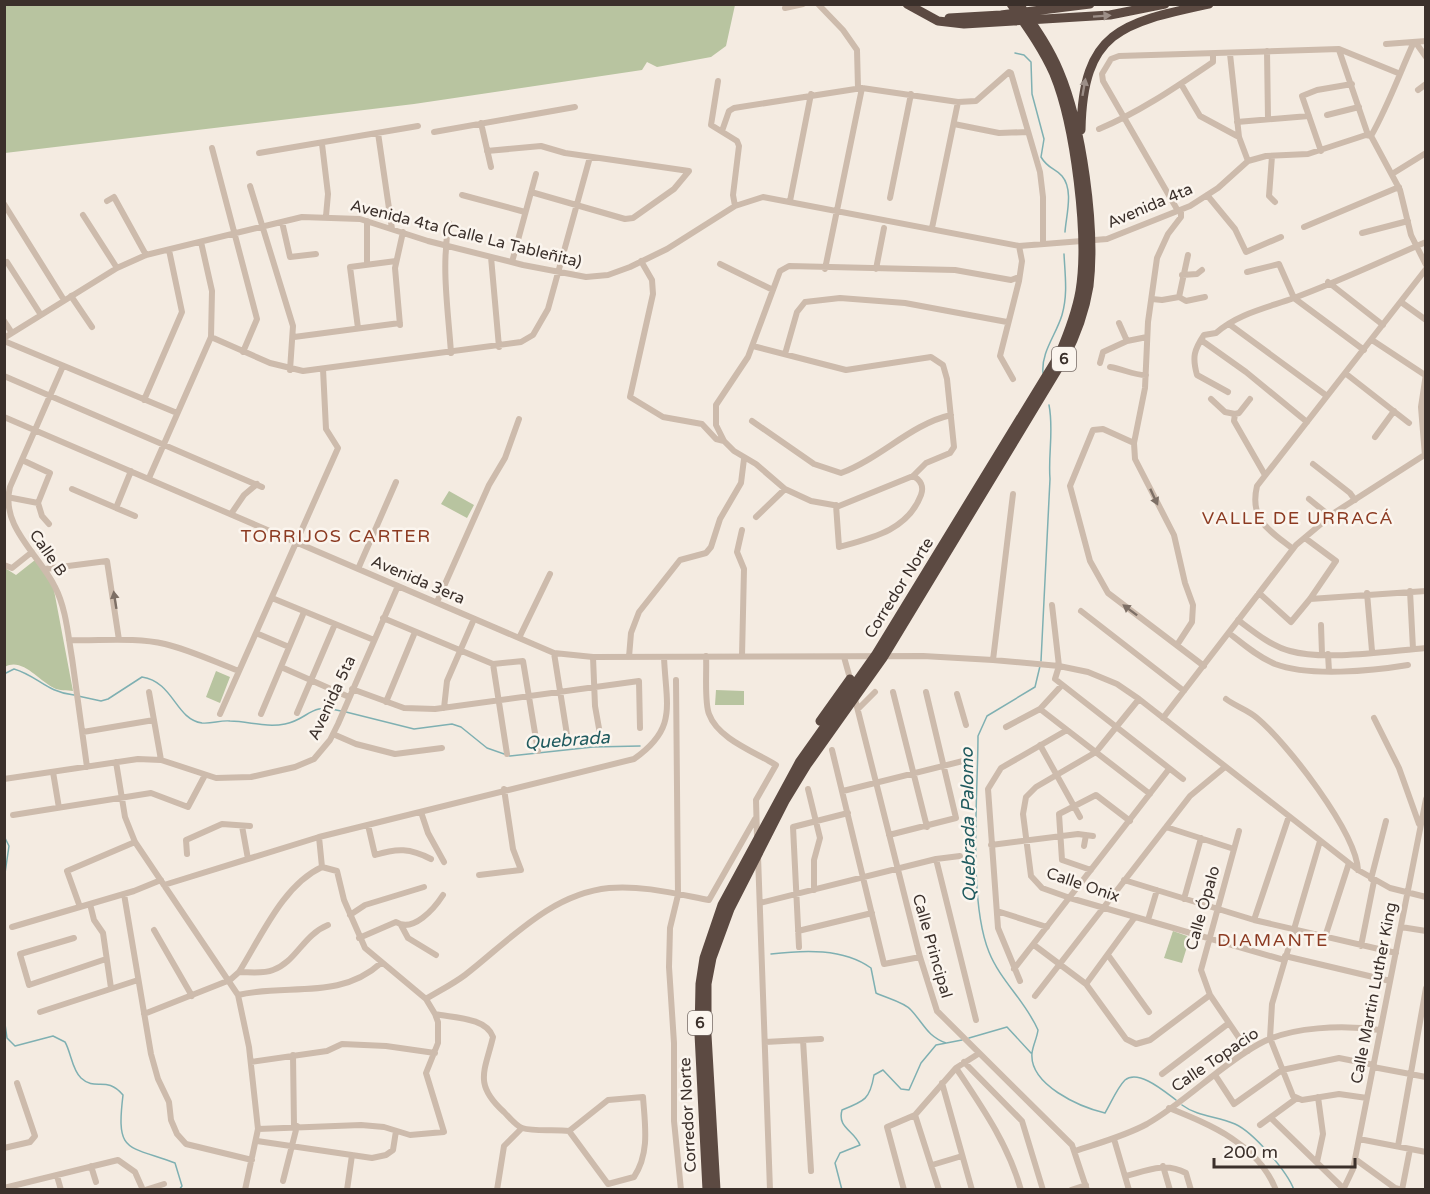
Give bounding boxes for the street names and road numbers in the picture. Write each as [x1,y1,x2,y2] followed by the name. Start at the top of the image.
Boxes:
[1104,179,1196,233] street label: Avenida 4ta
[348,196,584,272] street label: Avenida 4ta (Calle La Tableñita)
[1052,347,1076,371] road number: 6
[25,526,71,580] street label: Calle B
[860,534,938,642] street label: Corredor Norte
[368,551,468,609] street label: Avenida 3era
[304,653,360,743] street label: Avenida 5ta
[1044,863,1122,907] street label: Calle Onix
[1181,863,1225,953] street label: Calle Ópalo
[908,892,956,1000] street label: Calle Principal
[1347,900,1401,1086] street label: Calle Martin Luther King
[688,1011,712,1035] road number: 6
[1168,1023,1262,1097] street label: Calle Topacio
[675,1057,701,1173] street label: Corredor Norte

